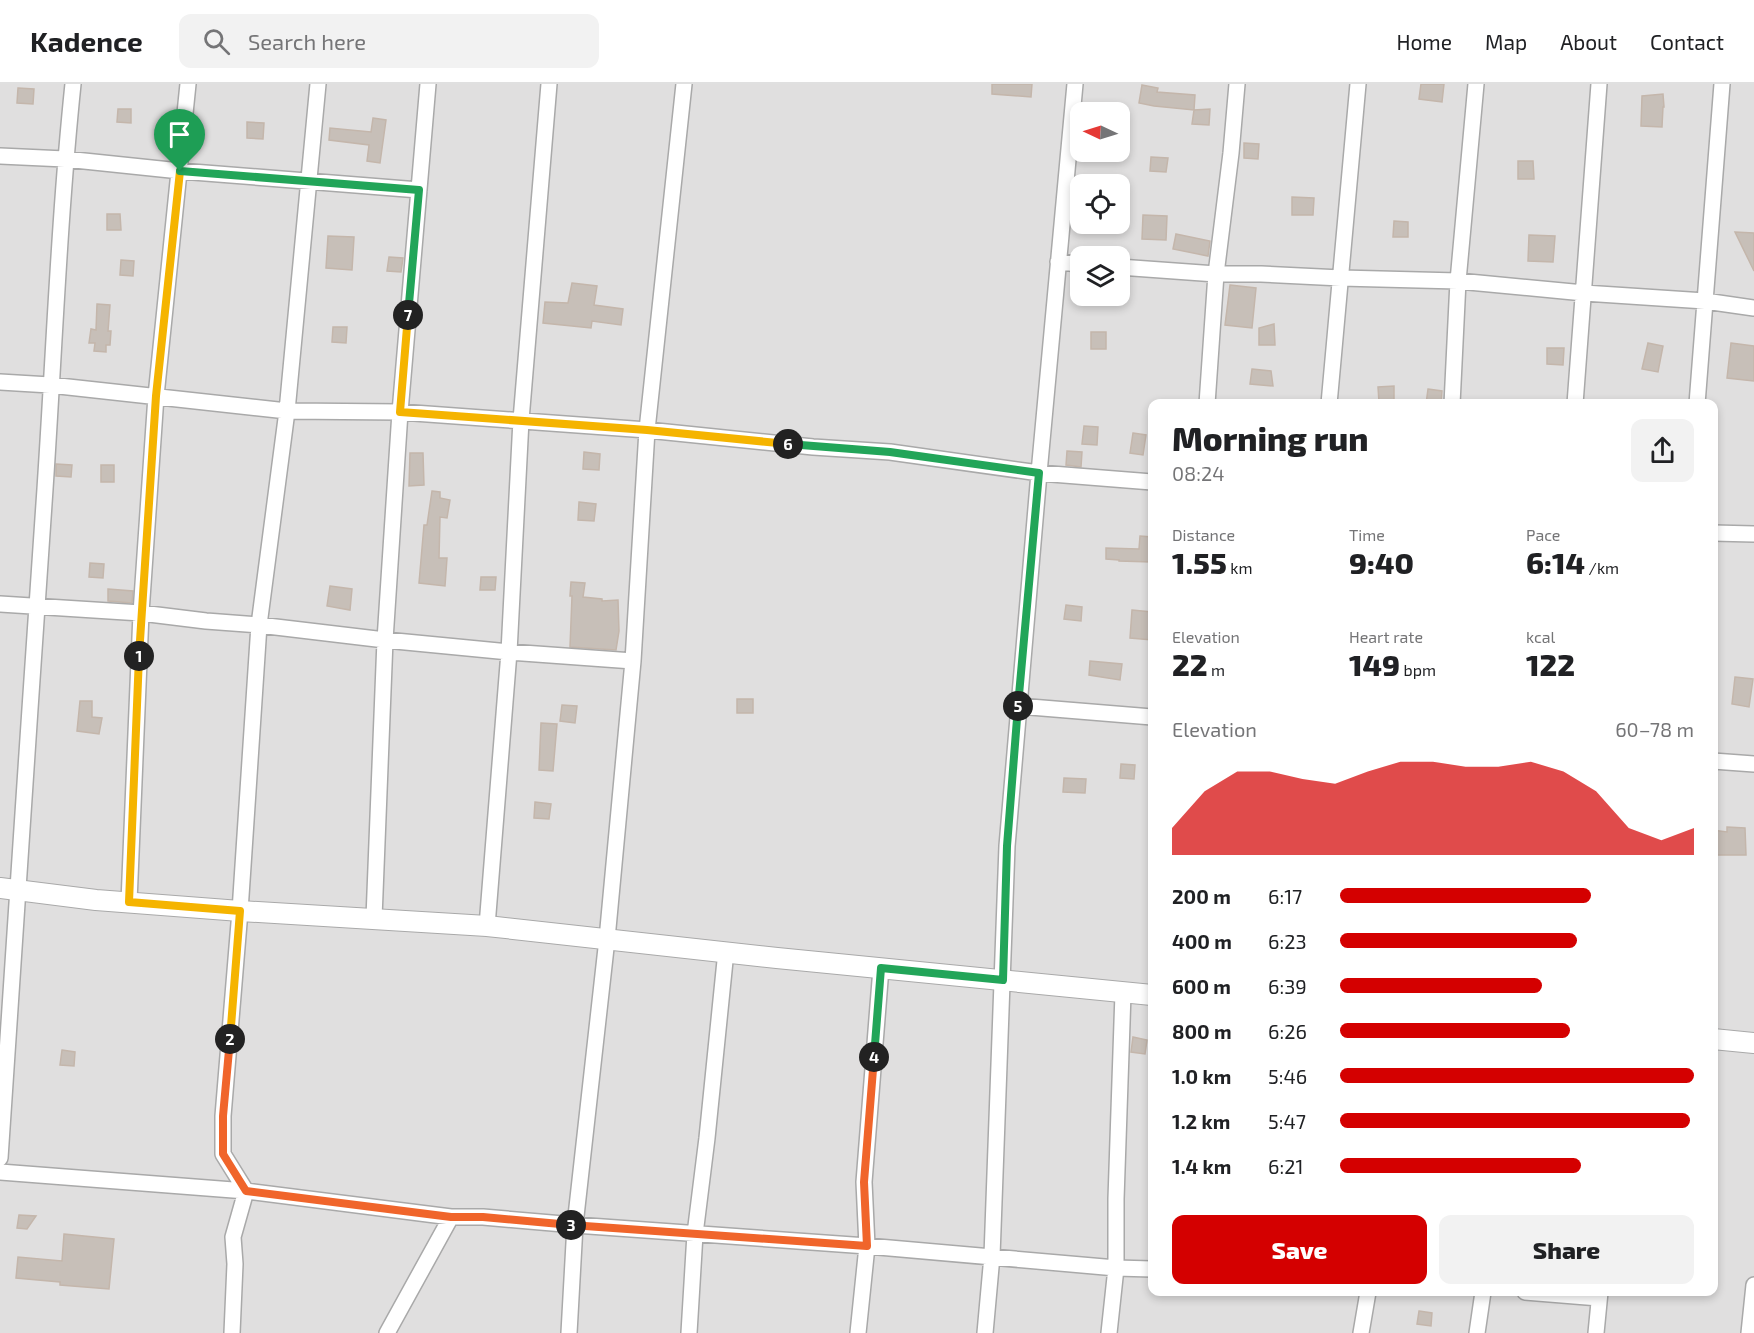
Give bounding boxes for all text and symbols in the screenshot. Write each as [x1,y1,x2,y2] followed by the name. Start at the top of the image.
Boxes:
[179,14,599,68] search box
[30,24,143,58] text: Kadence
[200,25,233,58] icon: search
[248,28,366,54] text: Search here
[1396,29,1452,54] text: Home
[1485,29,1527,54] text: Map
[1560,29,1617,54] text: About
[1650,29,1724,54] text: Contact
[1070,102,1130,162] north arrow
[1070,102,1130,306] map controls
[154,109,205,171] pin
[163,118,196,151] icon: arrive
[1070,174,1130,234] button: locate
[1070,246,1130,306] button: layers
[393,300,423,330] pin: 7
[404,305,412,324] text: 7
[1172,418,1369,458] text: Morning run
[1631,419,1694,482] button: share
[773,429,803,459] pin: 6
[783,434,793,453] text: 6
[1172,461,1224,485] text: 08:24
[1172,525,1235,544] text: Distance
[1349,525,1385,544] text: Time
[1526,525,1560,544] text: Pace
[1172,544,1227,580] text: 1.55
[1349,544,1414,580] text: 9:40
[1526,544,1585,580] text: 6:14
[1227,558,1252,577] text: km
[1585,558,1619,577] text: /km
[1172,627,1240,646] text: Elevation
[1349,627,1423,646] text: Heart rate
[1526,627,1555,646] text: kcal
[124,641,154,671] pin: 1
[136,646,142,665] text: 1
[1172,646,1207,682] text: 22
[1349,646,1400,682] text: 149
[1526,646,1575,682] text: 122
[1207,660,1225,679] text: m
[1400,660,1436,679] text: bpm
[1003,691,1033,721] pin: 5
[1014,696,1022,715] text: 5
[1172,717,1257,741] text: Elevation
[1615,717,1694,741] text: 60–78 m
[1172,884,1231,908] text: 200 m
[1268,884,1302,908] text: 6:17
[1172,929,1232,953] text: 400 m
[1268,929,1307,953] text: 6:23
[1172,974,1231,998] text: 600 m
[1268,974,1307,998] text: 6:39
[1172,1019,1232,1043] text: 800 m
[1268,1019,1307,1043] text: 6:26
[215,1024,245,1054] pin: 2
[225,1029,235,1048] text: 2
[859,1042,889,1072] pin: 4
[869,1047,879,1066] text: 4
[1172,1064,1231,1088] text: 1.0 km
[1268,1064,1307,1088] text: 5:46
[1172,1109,1230,1133] text: 1.2 km
[1268,1109,1306,1133] text: 5:47
[1172,1154,1231,1178] text: 1.4 km
[1268,1154,1303,1178] text: 6:21
[556,1210,586,1240] pin: 3
[566,1215,576,1234] text: 3
[1172,1215,1427,1284] button: Save
[1439,1215,1694,1284] button: Share

